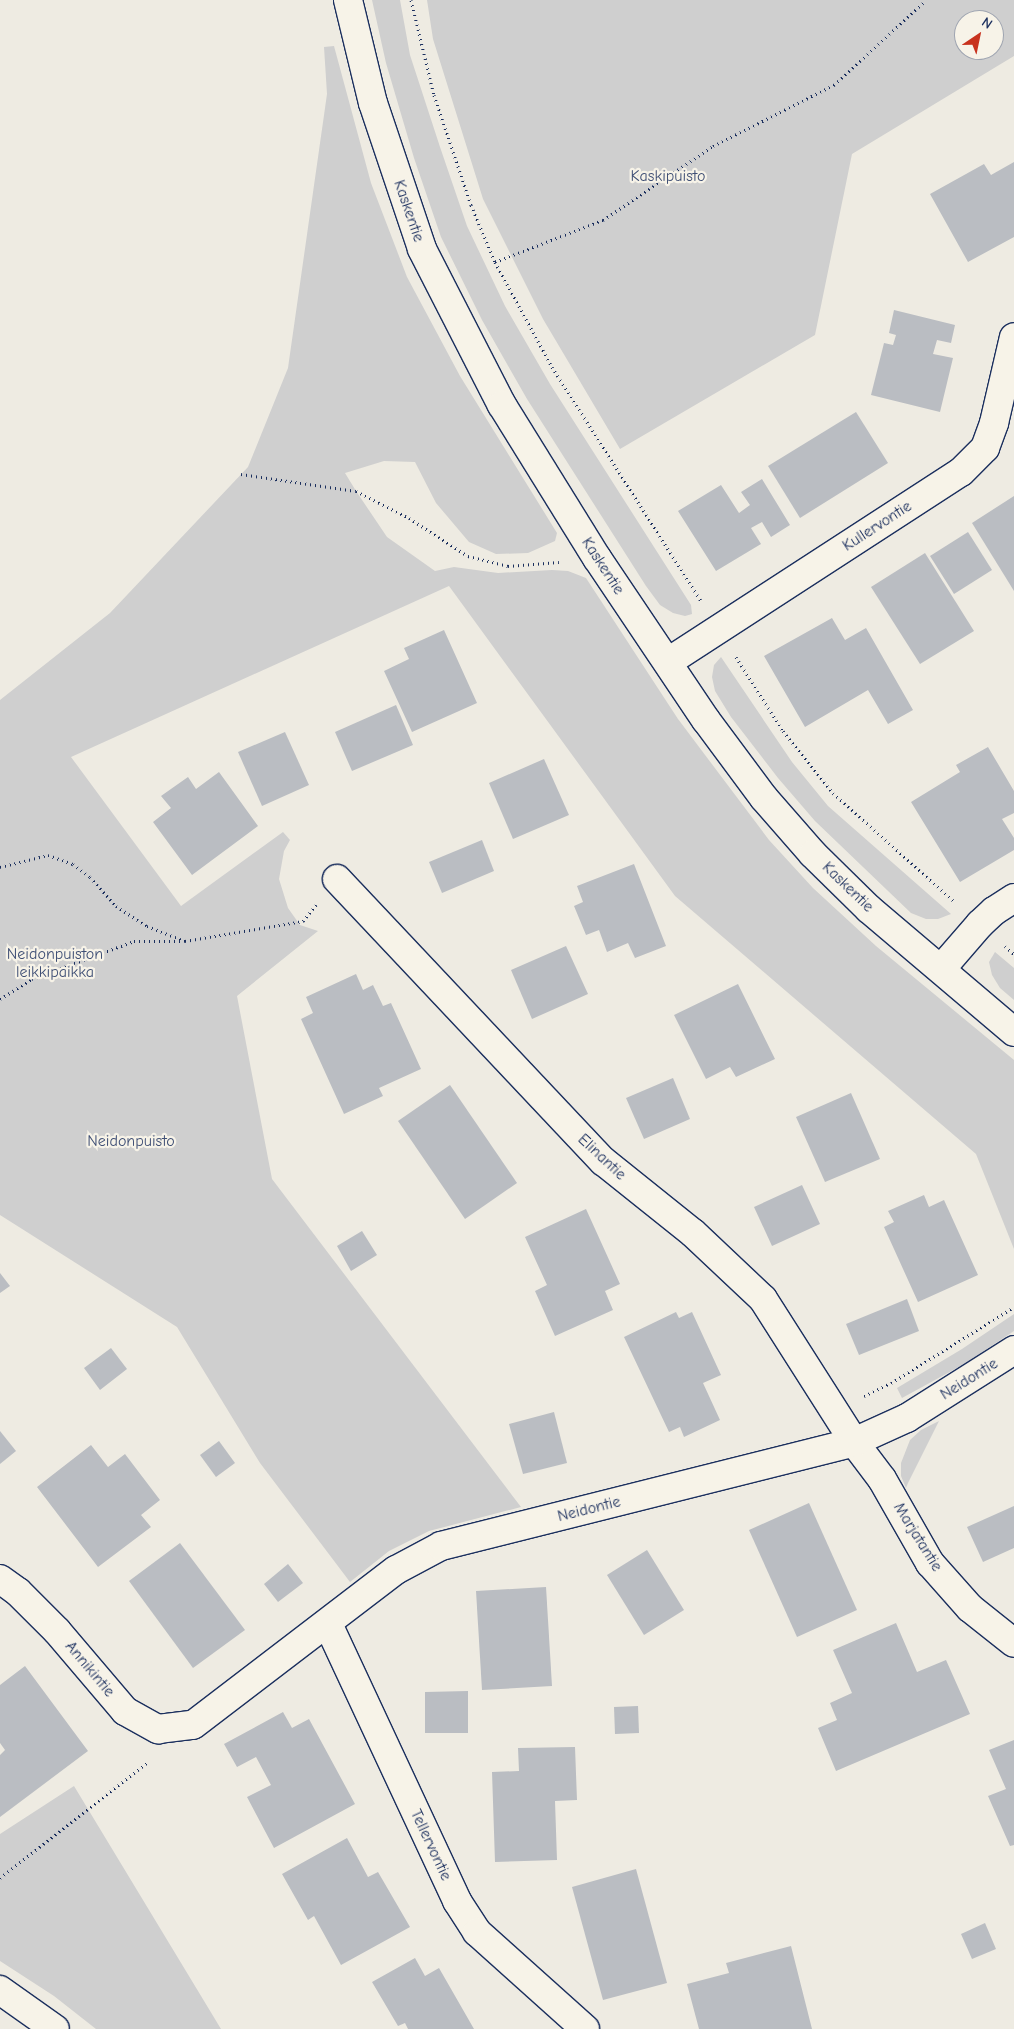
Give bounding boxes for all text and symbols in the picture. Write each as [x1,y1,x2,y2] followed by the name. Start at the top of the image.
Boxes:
[954,10,1004,60] north arrow
[979,13,996,33] text: N
[631,166,705,186] park label: Kaskipuisto
[389,177,429,245] street label: Kaskentie
[839,497,915,555] street label: Kullervontie
[577,534,629,598] street label: Kaskentie
[818,858,878,916] street label: Kaskentie
[7,944,103,982] park label: Neidonpuiston leikkipaikka
[574,1130,630,1184] street label: Elinantie
[87,1131,175,1151] park label: Neidonpuisto
[937,1354,1001,1404] street label: Neidontie
[556,1492,622,1526] street label: Neidontie
[889,1499,947,1575] street label: Marjatantie
[61,1637,119,1701] street label: Annikintie
[406,1806,456,1884] street label: Tellervontie

